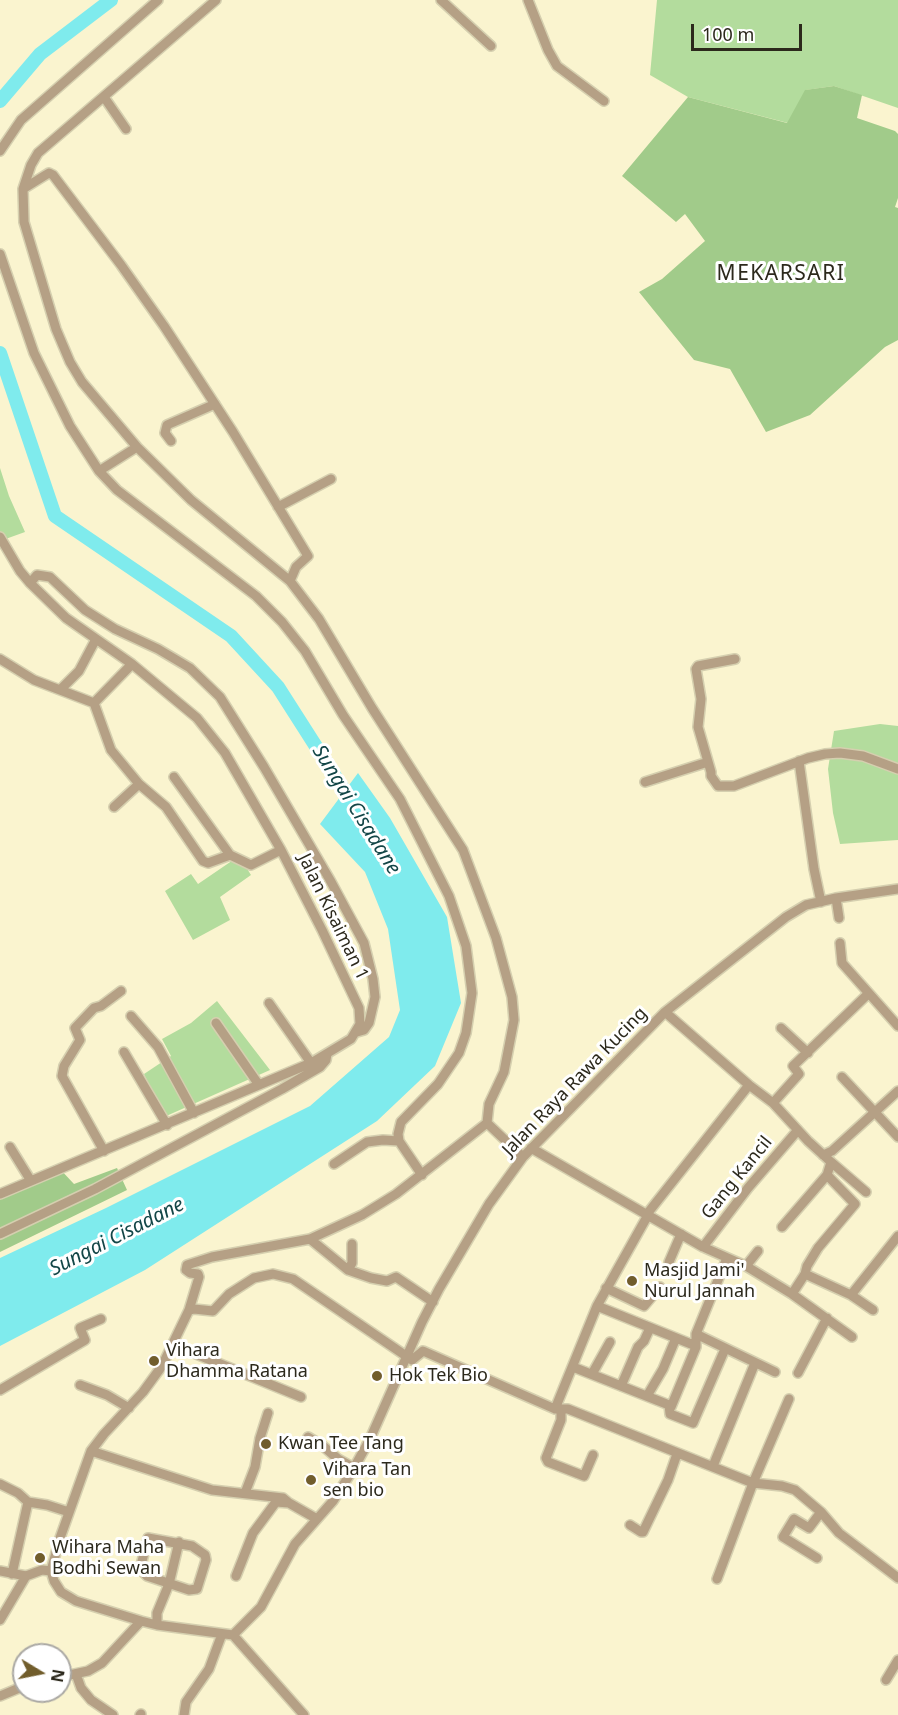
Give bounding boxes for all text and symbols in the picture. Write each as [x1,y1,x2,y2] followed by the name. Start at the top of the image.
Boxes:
[694,12,805,50] scale bar
[702,22,754,46] text: 100 m
[717,261,845,287] district label: MEKARSARI
[307,741,405,879] water label: Sungai Cisadane
[293,850,373,984] street label: Jalan Kisaiman 1
[498,1003,652,1161] street label: Jalan Raya Rawa Kucing
[697,1132,777,1224] street label: Gang Kancil
[46,1193,188,1281] water label: Sungai Cisadane
[644,1260,755,1302] place label: Masjid Jami' Nurul Jannah
[625,1274,639,1288] marker: Masjid Jami' Nurul Jannah
[166,1340,308,1382] place label: Vihara Dhamma Ratana
[147,1354,161,1368] marker: Vihara Dhamma Ratana
[389,1365,488,1387] place label: Hok Tek Bio
[370,1369,384,1383] marker: Hok Tek Bio
[278,1433,404,1455] place label: Kwan Tee Tang
[259,1437,273,1451] marker: Kwan Tee Tang
[323,1459,411,1502] place label: Vihara Tan sen bio
[304,1473,318,1487] marker: Vihara Tan sen bio
[52,1537,164,1580] place label: Wihara Maha Bodhi Sewan
[33,1551,47,1565] marker: Wihara Maha Bodhi Sewan
[12,1643,72,1703] north arrow
[46,1667,70,1684] text: N

